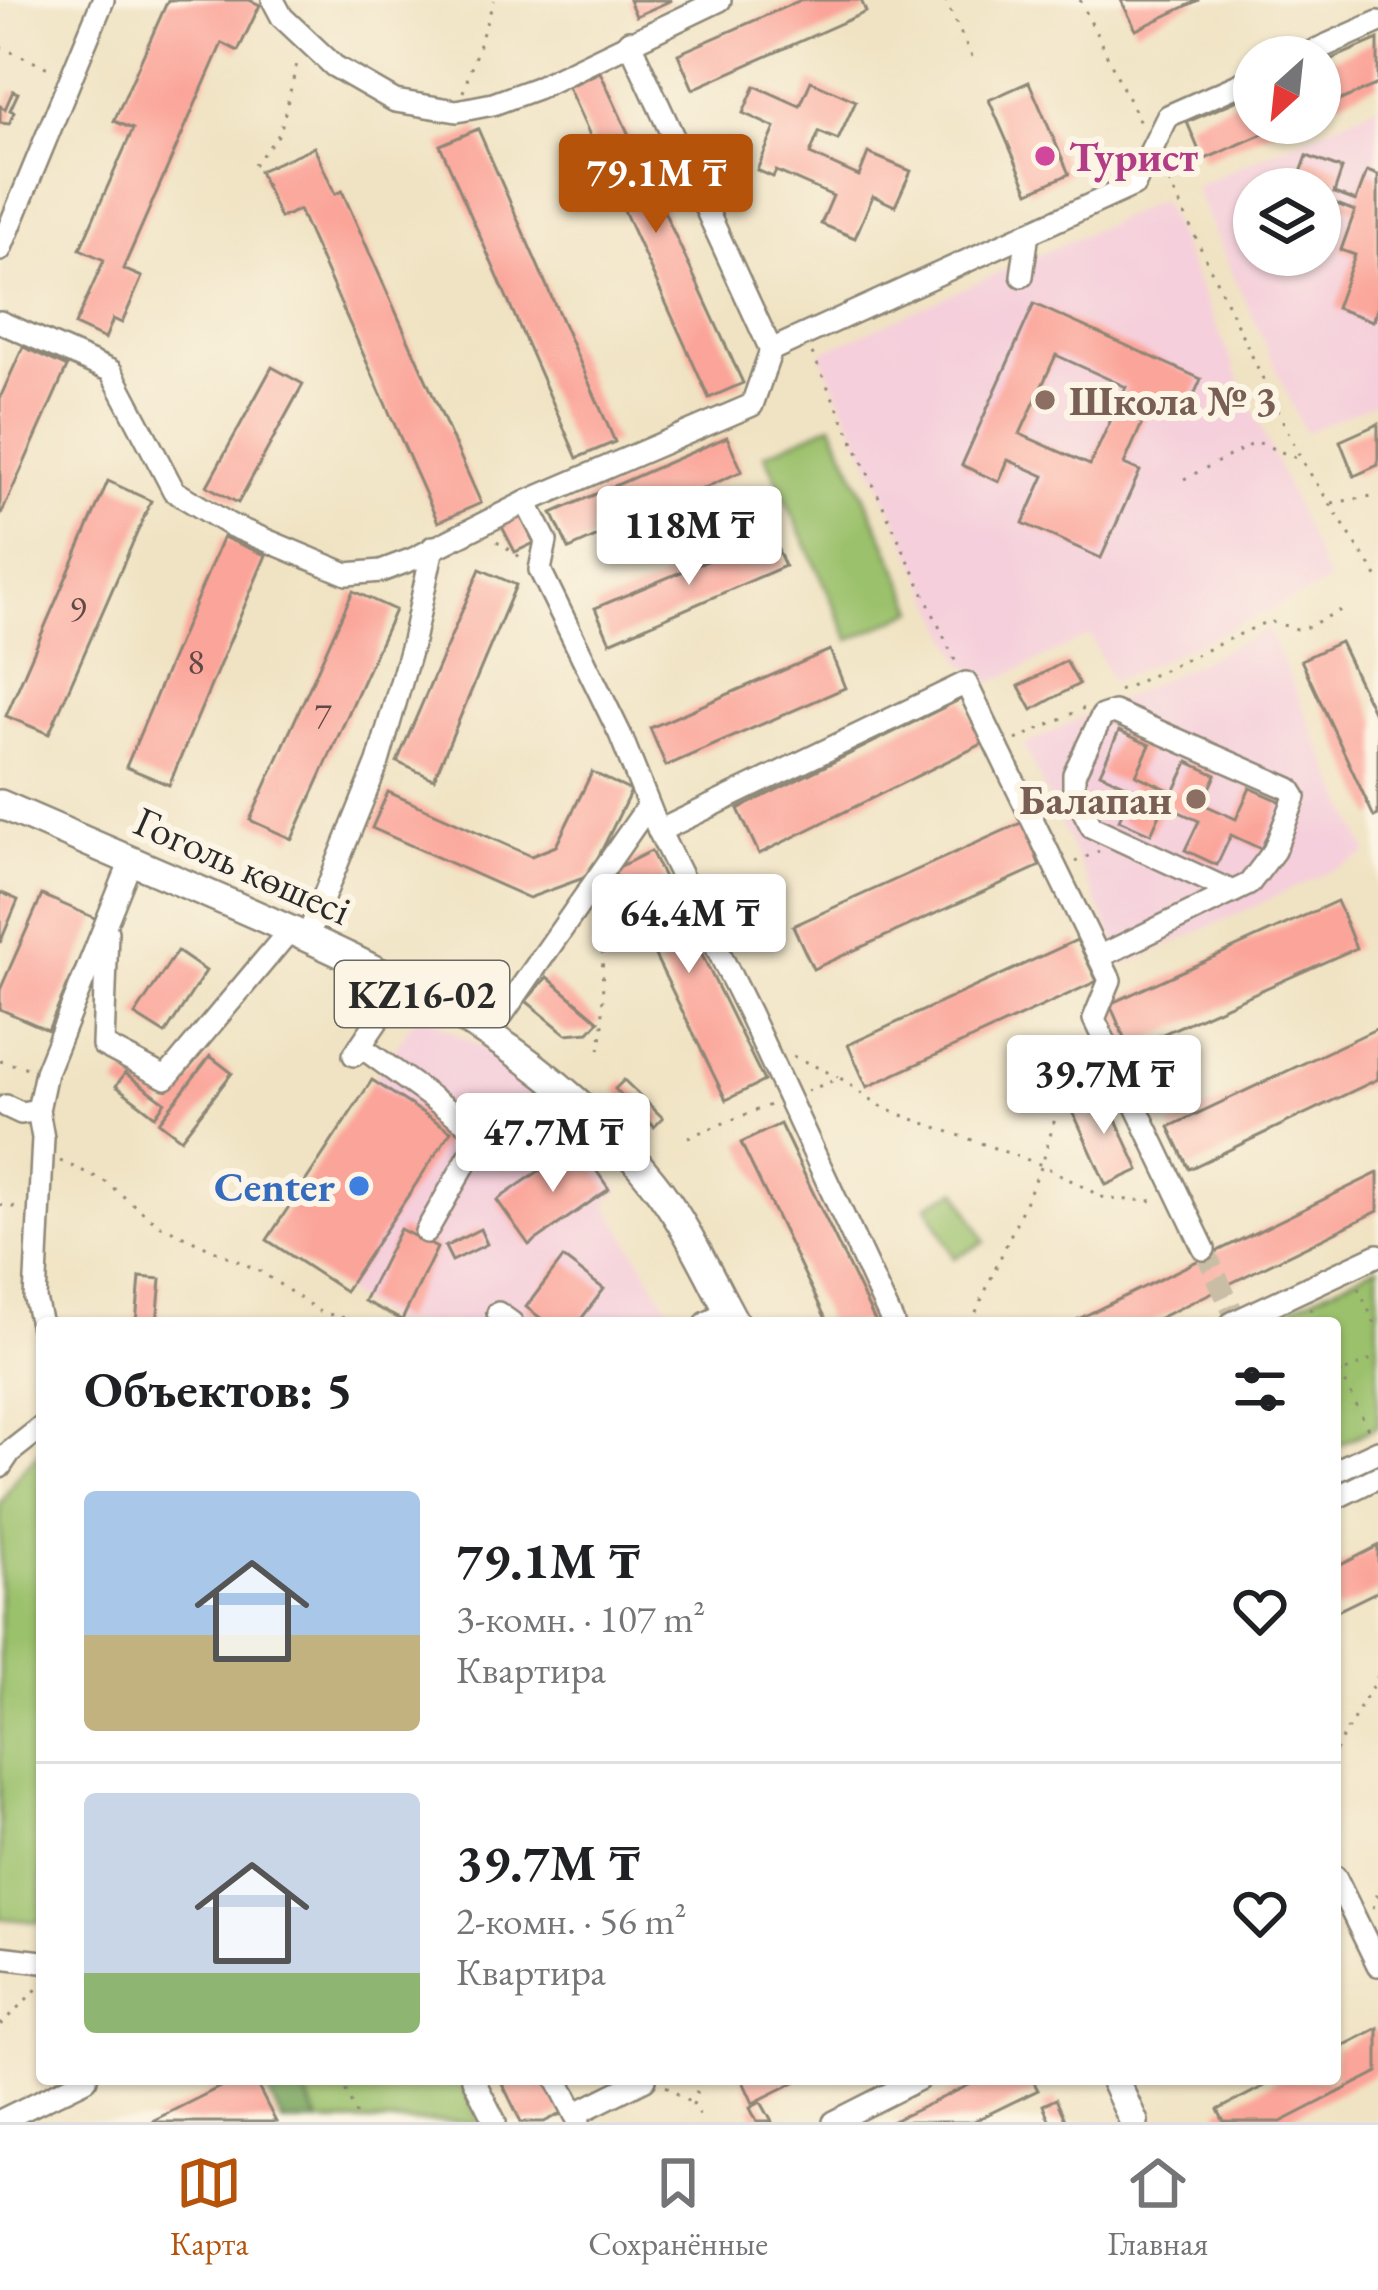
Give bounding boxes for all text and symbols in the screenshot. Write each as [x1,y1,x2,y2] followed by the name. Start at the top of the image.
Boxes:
[1233,36,1341,144] north arrow
[1233,36,1341,276] map controls
[1069,129,1198,184] place label: Турист
[545,134,767,236] pin: 79.1M ₸
[1032,143,1058,169] marker: Турист
[586,147,726,198] text: 79.1M ₸
[1233,168,1341,276] button: layers
[1069,373,1277,428] place label: Школа № 3
[1032,387,1058,413] marker: Школа № 3
[591,486,787,588] pin: 118M ₸
[624,499,754,550] text: 118M ₸
[69,585,87,632] house number: 9
[187,638,205,685] house number: 8
[314,692,332,739] house number: 7
[1019,772,1172,827] place label: Балапан
[1183,786,1209,812] marker: Балапан
[126,793,360,938] street label: Гоголь көшесі
[578,874,800,976] pin: 64.4M ₸
[619,887,759,938] text: 64.4M ₸
[335,961,509,1027] road number: KZ16-02
[993,1035,1215,1137] pin: 39.7M ₸
[1034,1048,1174,1099] text: 39.7M ₸
[442,1093,664,1195] pin: 47.7M ₸
[483,1106,623,1157] text: 47.7M ₸
[214,1159,336,1214] place label: Center
[346,1173,372,1199] marker: Center
[84,1356,353,1422] text: Объектов: 5
[1227,1356,1293,1422] icon: filters
[456,1527,639,1593] text: 79.1M ₸
[180,1539,324,1683] icon: home
[1227,1578,1293,1644] icon: heart
[456,1593,705,1644] text: 3-комн. · 107 m²
[456,1644,606,1695] text: Квартира
[456,1829,639,1895] text: 39.7M ₸
[180,1841,324,1985] icon: home
[1227,1880,1293,1946] icon: heart
[456,1895,687,1946] text: 2-комн. · 56 m²
[456,1946,606,1997] text: Квартира
[170,2150,249,2265] tab: Карта
[588,2150,768,2265] tab: Сохранённые
[1108,2150,1208,2265] tab: Главная

